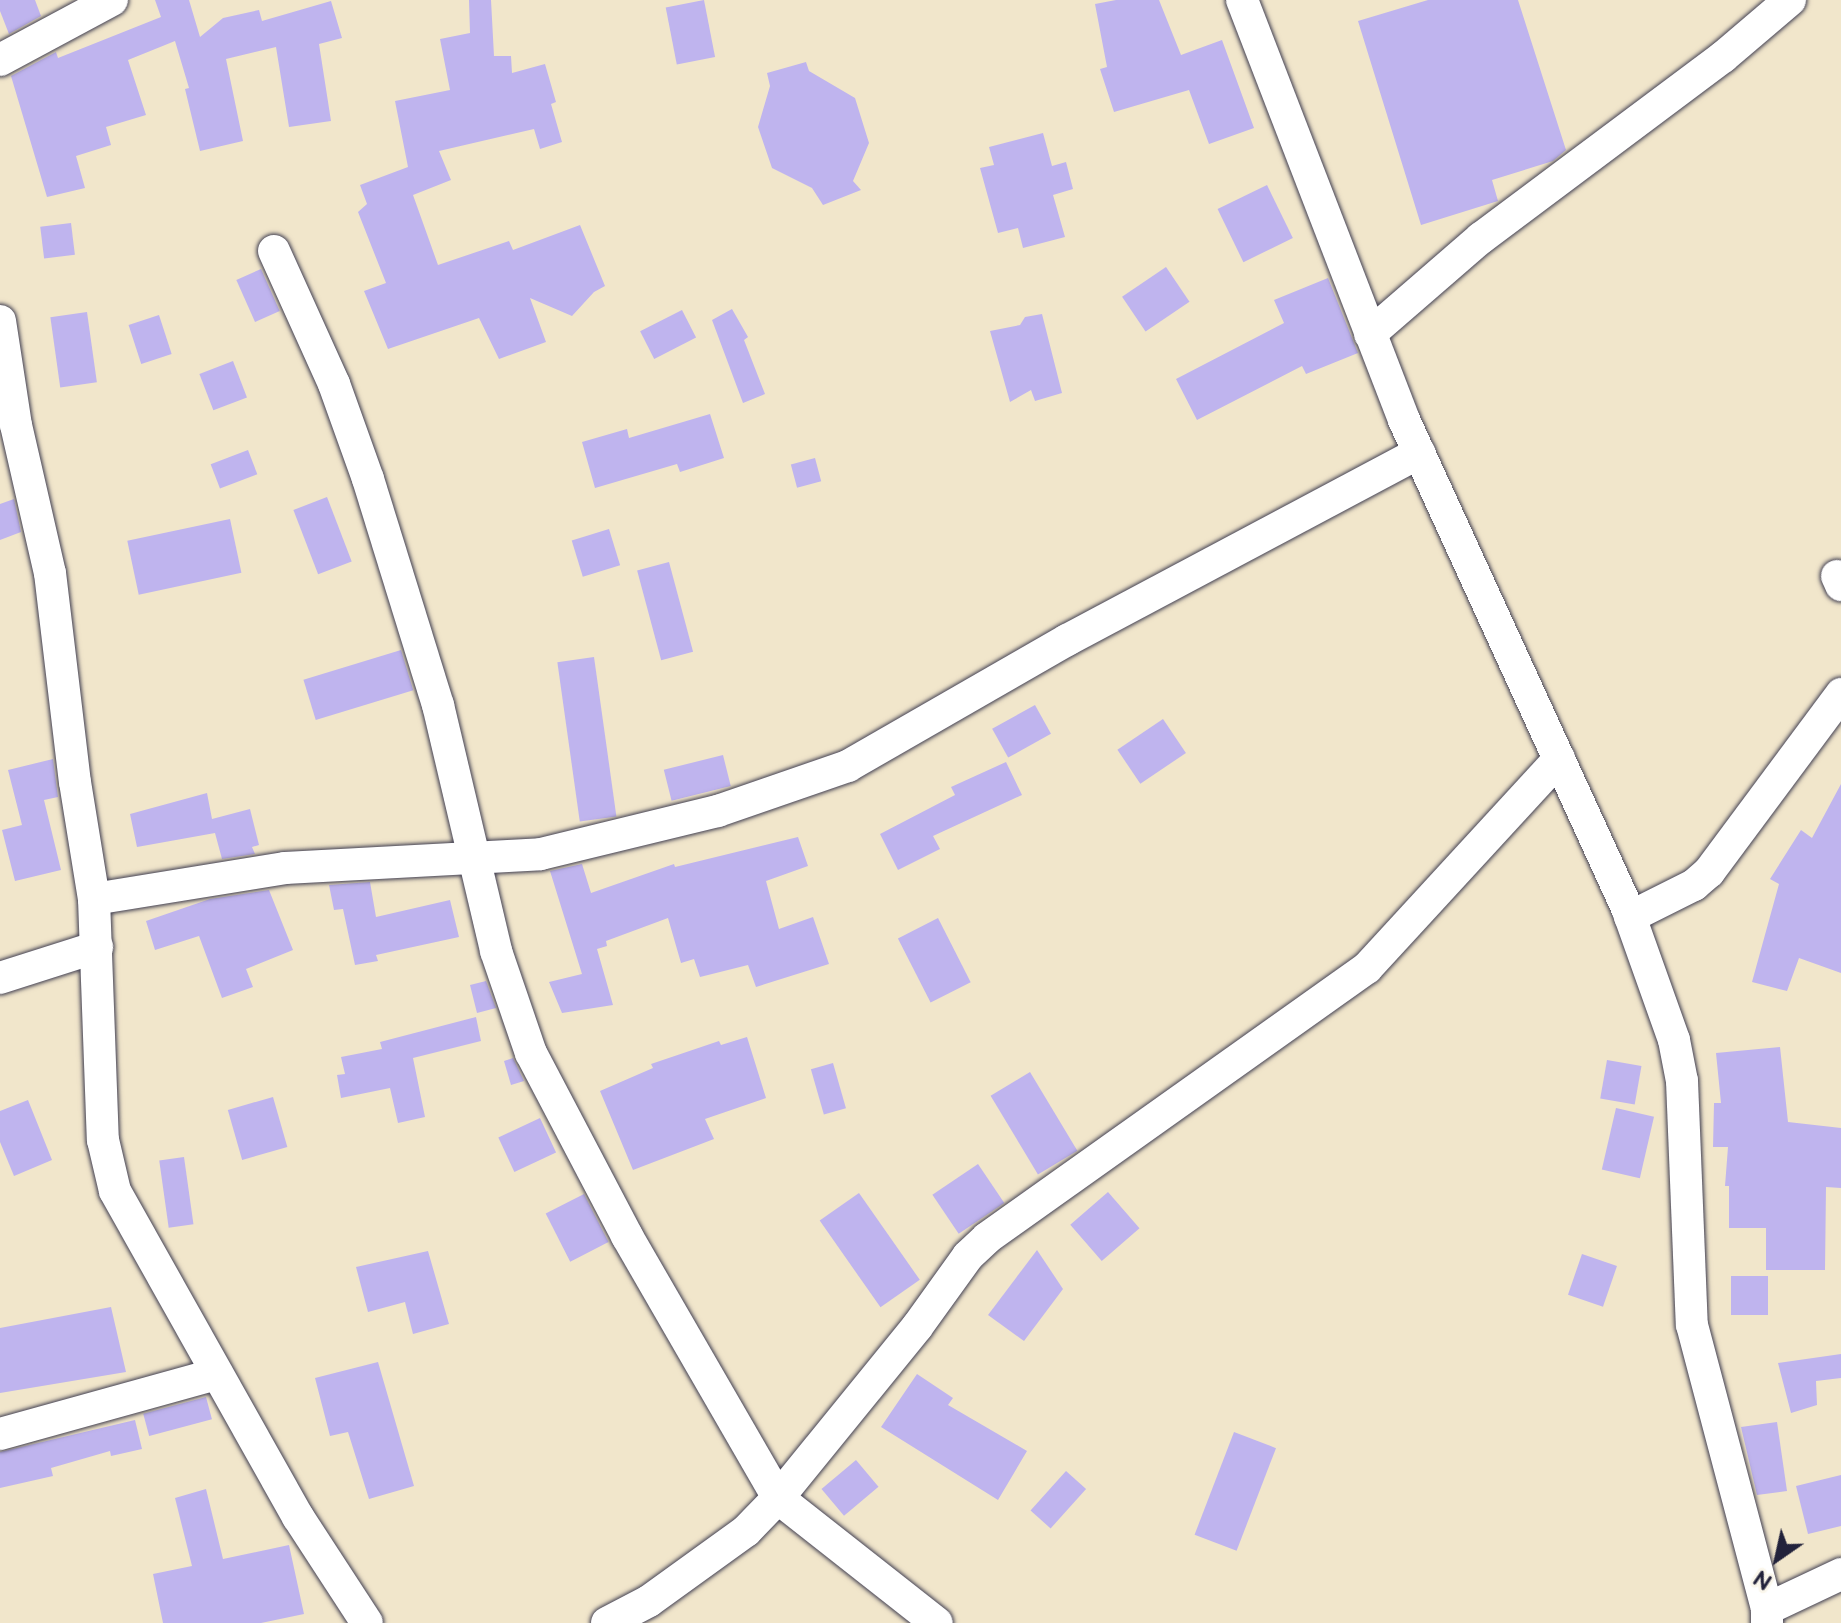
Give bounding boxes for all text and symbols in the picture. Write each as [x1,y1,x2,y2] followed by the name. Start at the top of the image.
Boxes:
[1737,1519,1817,1599] north arrow
[1749,1563,1778,1595] text: N

